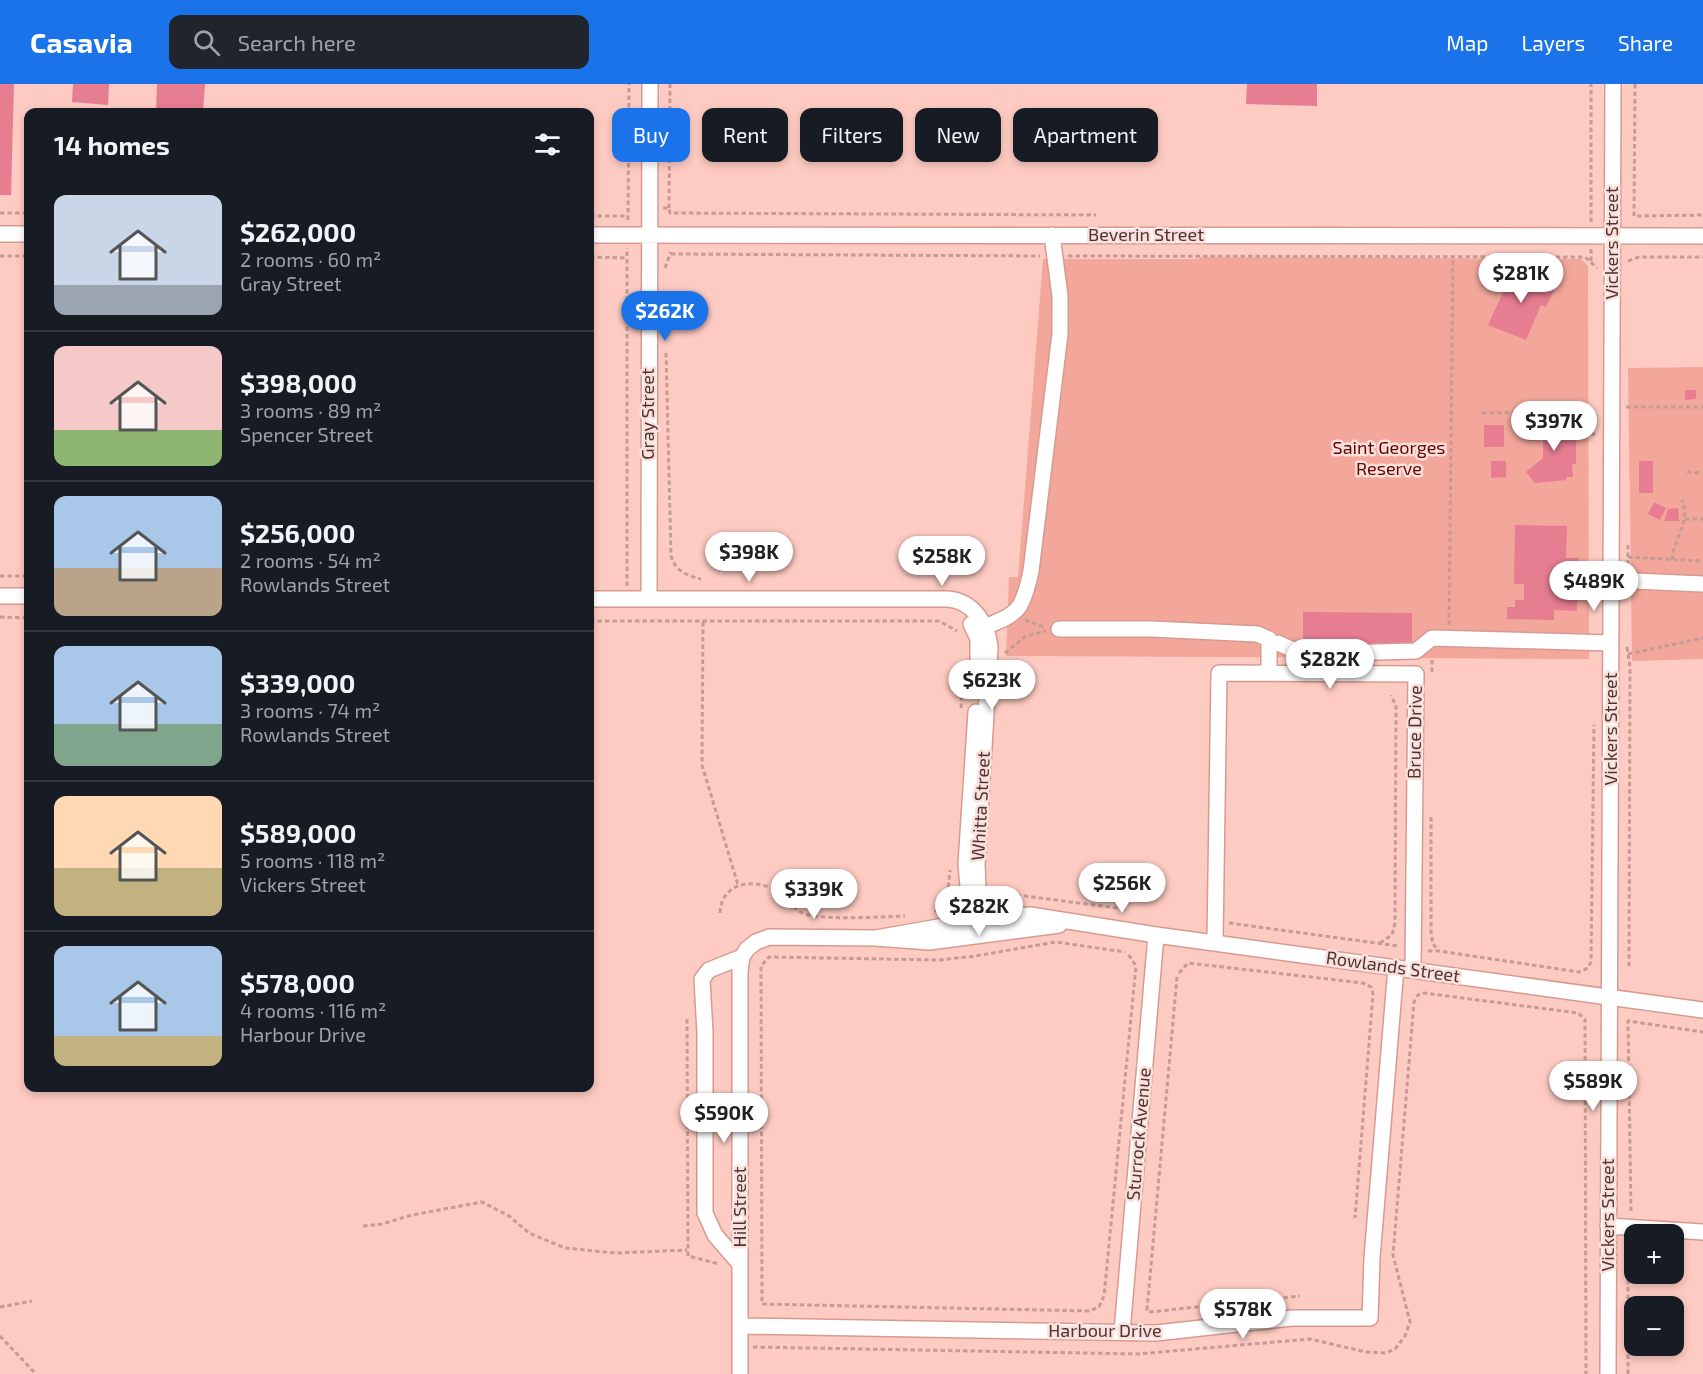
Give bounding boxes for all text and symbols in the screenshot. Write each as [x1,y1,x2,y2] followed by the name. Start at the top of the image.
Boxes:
[169,15,589,69] search box
[30,25,133,59] text: Casavia
[190,26,223,59] icon: search
[238,29,356,55] text: Search here
[1446,30,1488,55] text: Map
[1521,30,1585,55] text: Layers
[1618,30,1673,55] text: Share
[612,108,690,162] chip: Buy
[702,108,788,162] chip: Rent
[800,108,903,162] chip: Filters
[915,108,1001,162] chip: New
[1013,108,1158,162] chip: Apartment
[531,128,564,161] icon: filters
[54,129,170,160] text: 14 homes
[1600,186,1622,300] street label: Vickers Street
[240,216,356,247] text: $262,000
[102,219,174,291] icon: home
[1088,223,1204,245] street label: Beverin Street
[240,247,381,271] text: 2 rooms · 60 m²
[1479,253,1563,304] pin: $281K
[1493,260,1550,284] text: $281K
[240,271,342,295] text: Gray Street
[623,291,707,342] pin: $262K
[635,298,695,322] text: $262K
[240,367,357,398] text: $398,000
[636,368,658,460] street label: Gray Street
[102,370,174,442] icon: home
[240,398,381,422] text: 3 rooms · 89 m²
[1512,401,1596,452] pin: $397K
[1525,408,1583,432] text: $397K
[240,422,373,446] text: Spencer Street
[1333,436,1445,479] park label: Saint Georges Reserve
[240,517,355,548] text: $256,000
[102,520,174,592] icon: home
[707,532,791,583] pin: $398K
[900,536,984,587] pin: $258K
[719,539,779,563] text: $398K
[912,543,972,567] text: $258K
[240,548,381,572] text: 2 rooms · 54 m²
[1552,561,1636,612] pin: $489K
[1563,568,1625,592] text: $489K
[240,572,390,596] text: Rowlands Street
[1288,639,1372,690] pin: $282K
[1300,646,1360,670] text: $282K
[950,660,1034,711] pin: $623K
[240,667,355,698] text: $339,000
[962,667,1022,691] text: $623K
[102,670,174,742] icon: home
[1599,672,1621,786] street label: Vickers Street
[1402,685,1426,779] street label: Bruce Drive
[240,698,380,722] text: 3 rooms · 74 m²
[240,722,390,746] text: Rowlands Street
[966,750,994,861] street label: Whitta Street
[240,817,356,848] text: $589,000
[102,820,174,892] icon: home
[240,848,385,872] text: 5 rooms · 118 m²
[1080,863,1164,914] pin: $256K
[772,869,856,920] pin: $339K
[1093,870,1151,894] text: $256K
[240,872,366,896] text: Vickers Street
[785,876,843,900] text: $339K
[937,886,1021,937] pin: $282K
[949,893,1009,917] text: $282K
[1325,946,1462,986] street label: Rowlands Street
[240,967,355,998] text: $578,000
[102,970,174,1042] icon: home
[240,998,386,1022] text: 4 rooms · 116 m²
[240,1022,366,1046] text: Harbour Drive
[1551,1061,1635,1112] pin: $589K
[1121,1067,1155,1201] street label: Sturrock Avenue
[1563,1068,1623,1092] text: $589K
[682,1093,766,1144] pin: $590K
[694,1100,754,1124] text: $590K
[1596,1158,1618,1272] street label: Vickers Street
[728,1166,750,1247] street label: Hill Street
[1624,1224,1684,1356] map controls
[1624,1224,1684,1284] button: +
[1201,1289,1285,1340] pin: $578K
[1214,1296,1272,1320] text: $578K
[1624,1296,1684,1356] button: −
[1048,1319,1162,1341] street label: Harbour Drive

